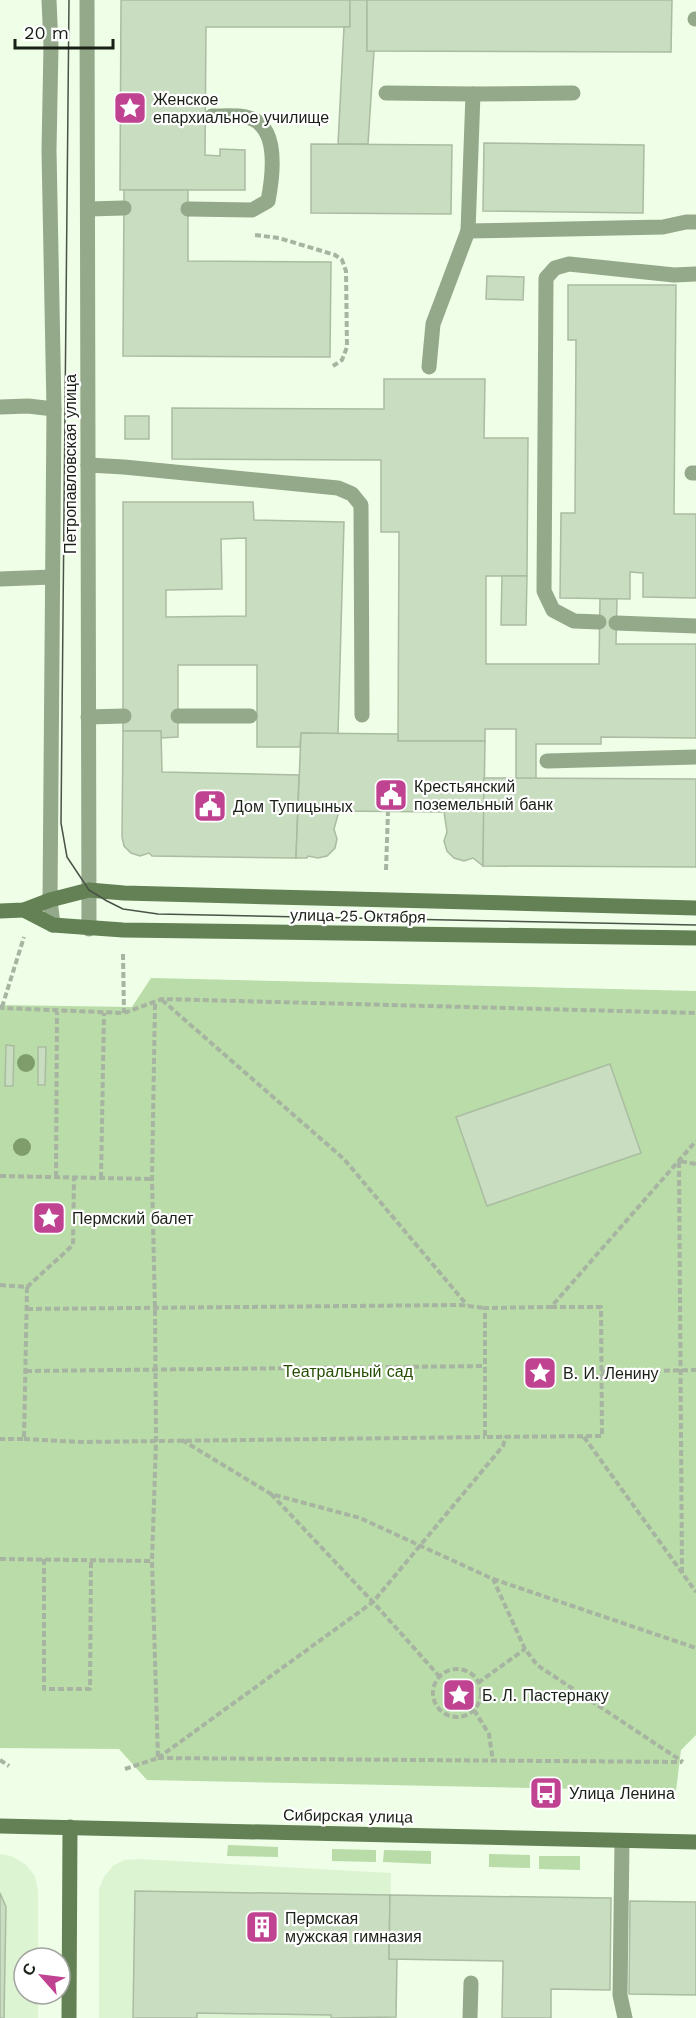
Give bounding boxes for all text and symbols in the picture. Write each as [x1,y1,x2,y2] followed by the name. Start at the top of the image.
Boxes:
[15,12,112,50] scale bar
[24,22,69,43] text: 20 m
[112,90,148,126] place icon: Женское епархиальное училище
[153,90,329,127] place label: Женское епархиальное училище
[61,374,80,554] street label: Петропавловская улица
[373,777,409,813] public building icon: Крестьянский поземельный банк
[414,777,554,814] place label: Крестьянский поземельный банк
[192,788,228,824] public building icon: Дом Тупицыных
[233,797,353,816] place label: Дом Тупицыных
[290,905,426,927] street label: улица 25 Октября
[31,1200,67,1236] place icon: Пермский балет
[72,1209,194,1228] place label: Пермский балет
[522,1355,558,1391] place icon: В. И. Ленину
[283,1362,414,1381] park label: Театральный сад
[563,1364,659,1383] place label: В. И. Ленину
[441,1677,477,1713] place icon: Б. Л. Пастернаку
[482,1686,609,1705] place label: Б. Л. Пастернаку
[528,1775,564,1811] bus stop icon: Улица Ленина
[569,1784,675,1803] place label: Улица Ленина
[283,1805,413,1827] street label: Сибирская улица
[244,1909,280,1945] building icon: Пермская мужская гимназия
[285,1909,422,1946] place label: Пермская мужская гимназия
[12,1946,72,2006] north arrow
[18,1959,41,1979] text: С

